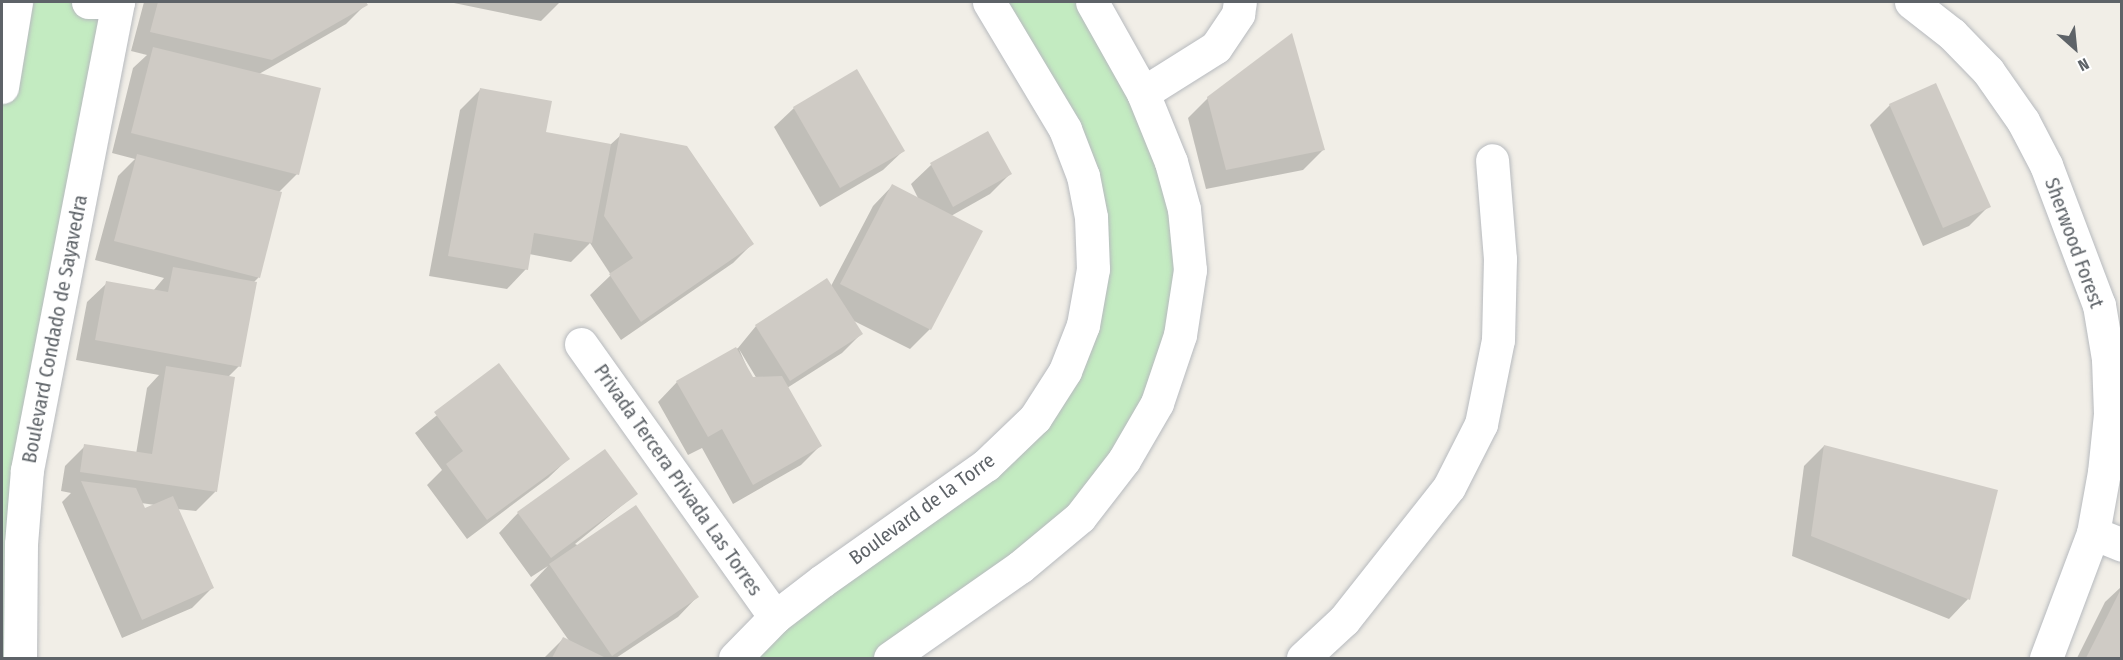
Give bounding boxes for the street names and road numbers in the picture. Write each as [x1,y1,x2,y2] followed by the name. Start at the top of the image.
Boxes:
[2039,175,2109,311] street label: Sherwood Forest
[17,193,93,465] street label: Boulevard Condado de Sayavedra
[589,360,767,600] street label: Privada Tercera Privada Las Torres
[845,448,999,570] street label: Boulevard de la Torre

